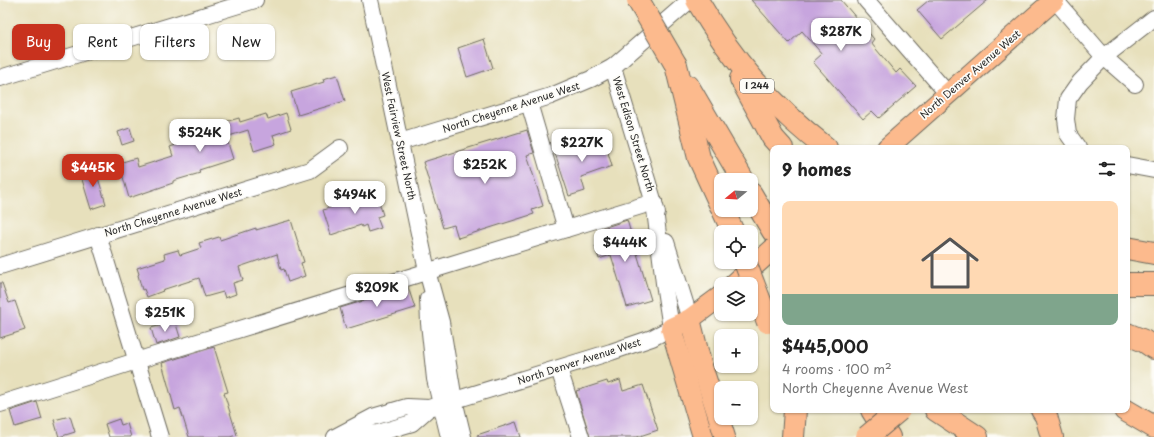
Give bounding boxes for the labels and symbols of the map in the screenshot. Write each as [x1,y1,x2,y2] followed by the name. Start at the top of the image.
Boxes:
[813,18,869,52] pin: $287K
[916,26,1023,122] street label: North Denver Avenue West
[379,70,420,202] street label: West Fairview Street North
[610,74,659,194] street label: West Edison Street North
[440,77,581,136] street label: North Cheyenne Avenue West
[740,79,774,93] road number: I 244
[172,119,228,153] pin: $524K
[554,129,610,163] pin: $227K
[457,151,513,185] pin: $252K
[65,154,121,188] pin: $445K
[714,173,758,217] north arrow
[327,181,383,215] pin: $494K
[102,183,244,240] street label: North Cheyenne Avenue West
[597,229,653,263] pin: $444K
[349,274,405,308] pin: $209K
[137,299,193,333] pin: $251K
[515,334,642,388] street label: North Denver Avenue West

